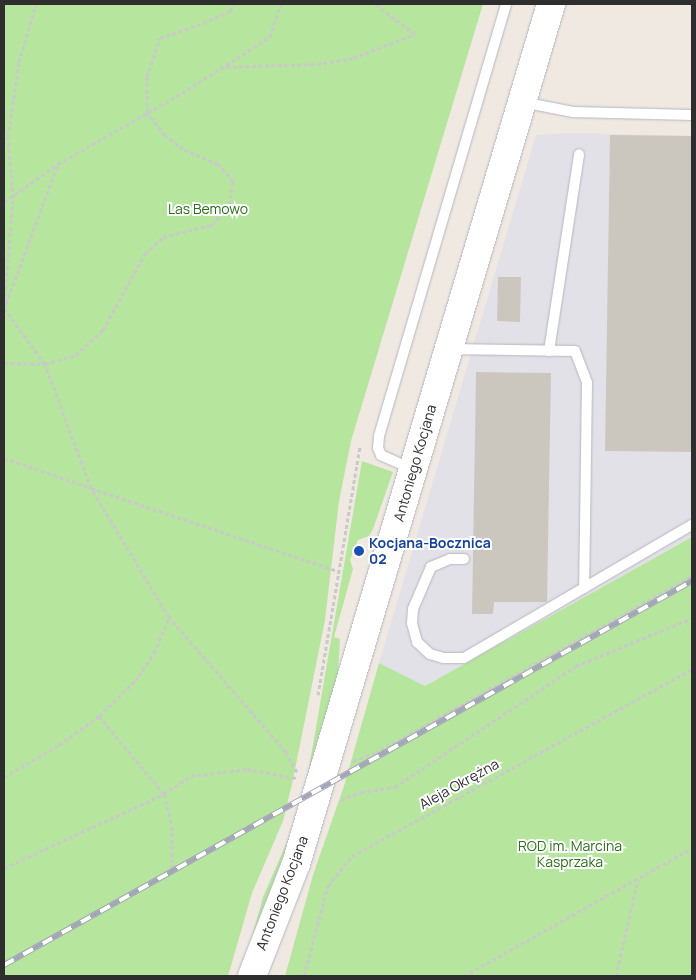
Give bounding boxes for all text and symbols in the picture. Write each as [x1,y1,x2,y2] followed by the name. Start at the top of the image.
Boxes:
[168,201,248,217] park label: Las Bemowo
[390,402,440,524] street label: Antoniego Kocjana
[369,535,491,568] place label: Kocjana-Bocznica 02
[353,545,365,557] marker: Kocjana-Bocznica 02
[416,755,502,813] street label: Aleja Okrężna
[252,833,312,953] street label: Antoniego Kocjana
[518,838,622,870] park label: ROD im. Marcina Kasprzaka

